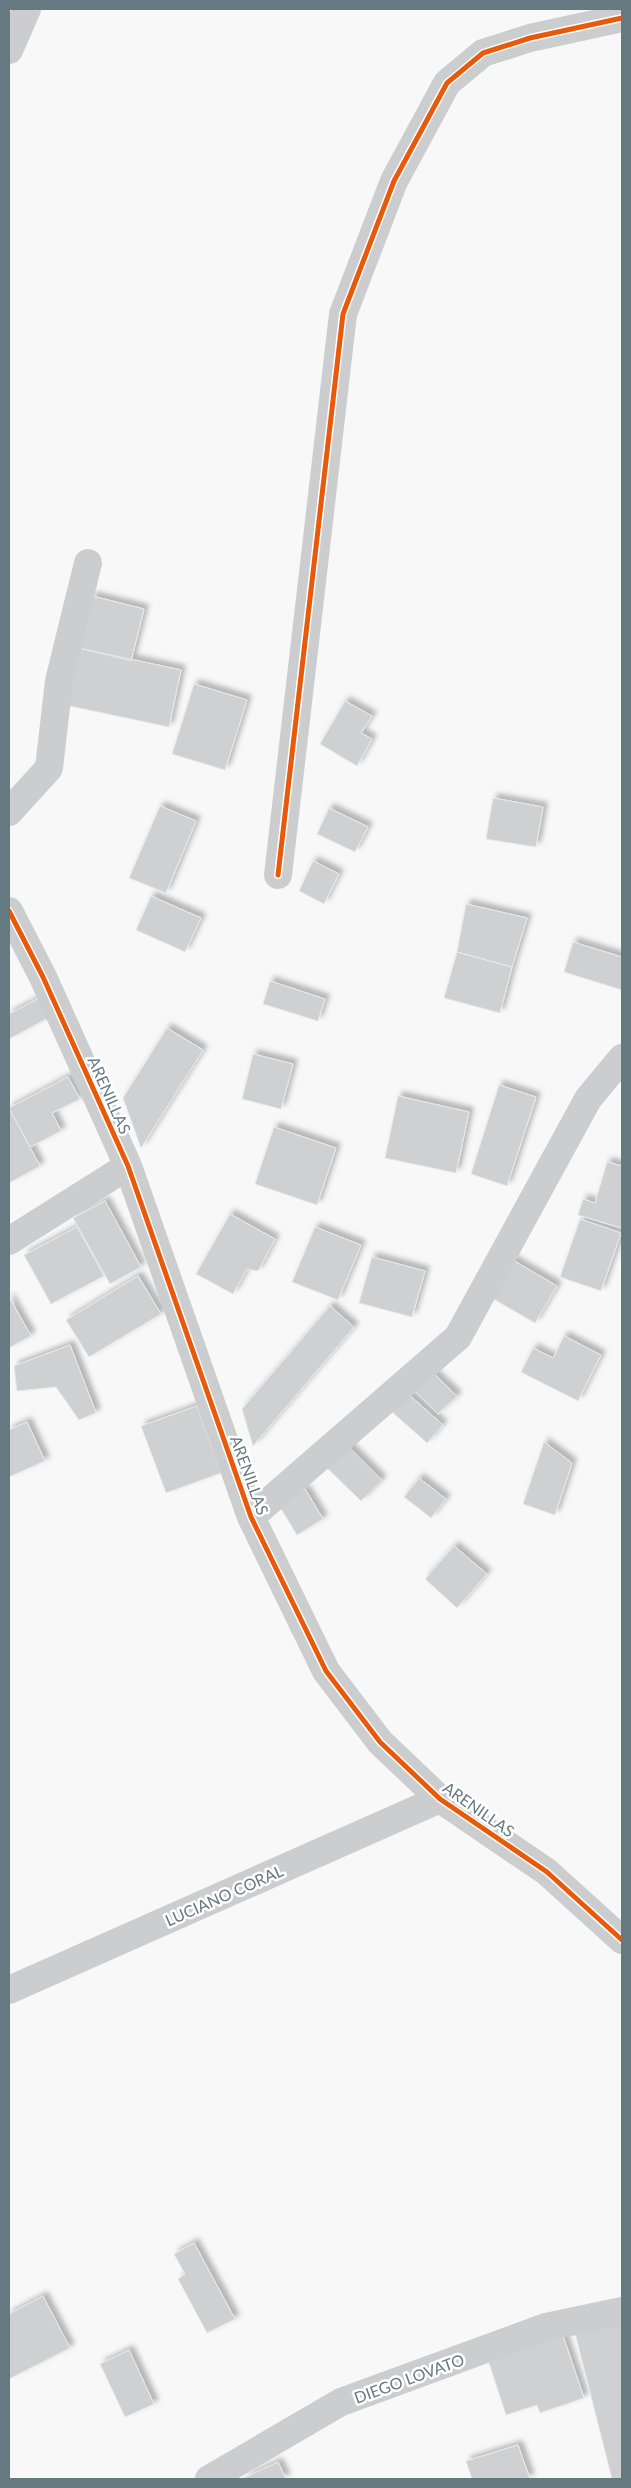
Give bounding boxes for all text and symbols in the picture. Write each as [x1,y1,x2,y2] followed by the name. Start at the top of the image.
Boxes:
[84,1053,136,1137] street label: ARENILLAS
[227,1433,273,1517] street label: ARENILLAS
[440,1777,518,1841] street label: ARENILLAS
[162,1860,286,1930] street label: LUCIANO CORAL
[351,2349,467,2407] street label: DIEGO LOVATO

